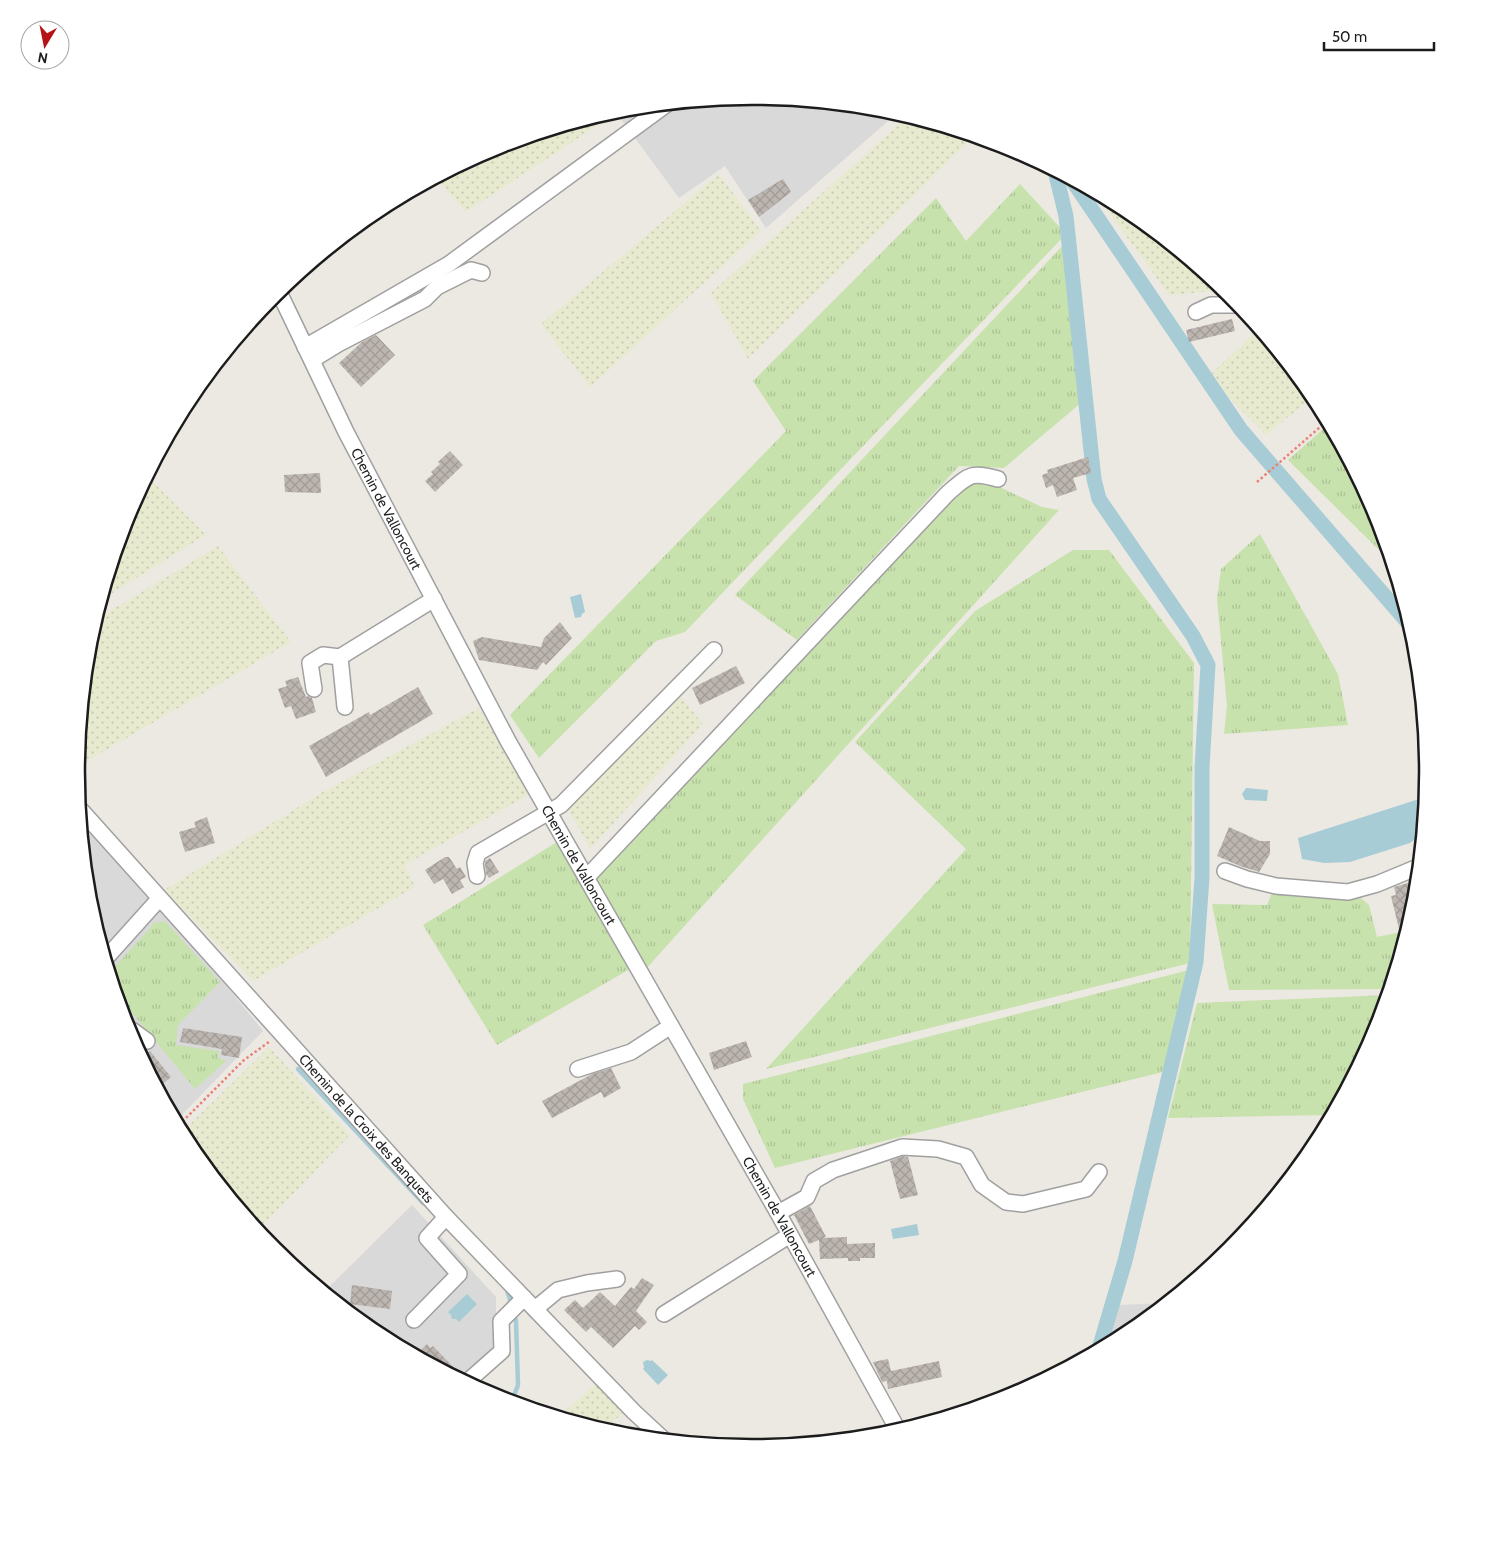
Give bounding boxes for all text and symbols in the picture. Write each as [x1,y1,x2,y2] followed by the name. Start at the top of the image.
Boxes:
[20,20,70,70] north arrow
[1324,20,1434,52] scale bar
[1332,28,1367,46] text: 50 m
[36,48,49,68] text: N
[347,445,426,573] street label: Chemin de Valloncourt
[538,802,620,928] street label: Chemin de Valloncourt
[295,1050,438,1207] street label: Chemin de la Croix des Banquets
[739,1153,821,1280] street label: Chemin de Valloncourt

